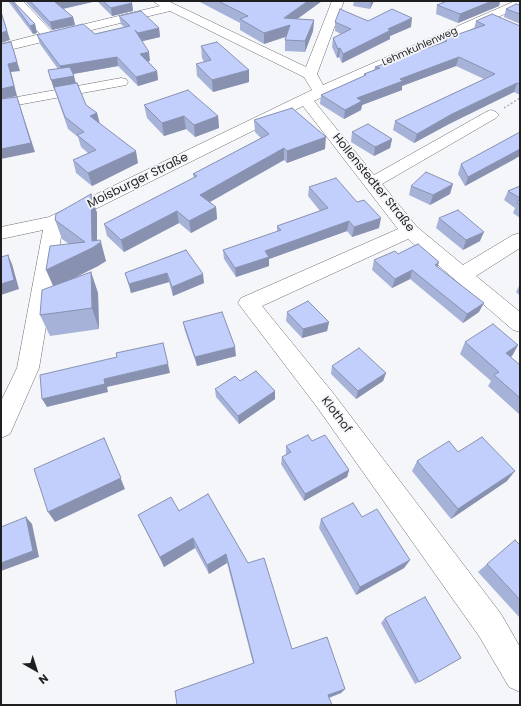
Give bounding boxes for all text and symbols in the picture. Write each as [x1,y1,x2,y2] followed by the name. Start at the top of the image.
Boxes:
[380,25,460,69] street label: Lehmkuhlenweg
[329,131,417,235] street label: Hollenstedter Straße
[85,150,191,212] street label: Moisburger Straße
[318,394,354,436] street label: Klothof
[16,650,56,690] north arrow
[35,671,52,688] text: N

